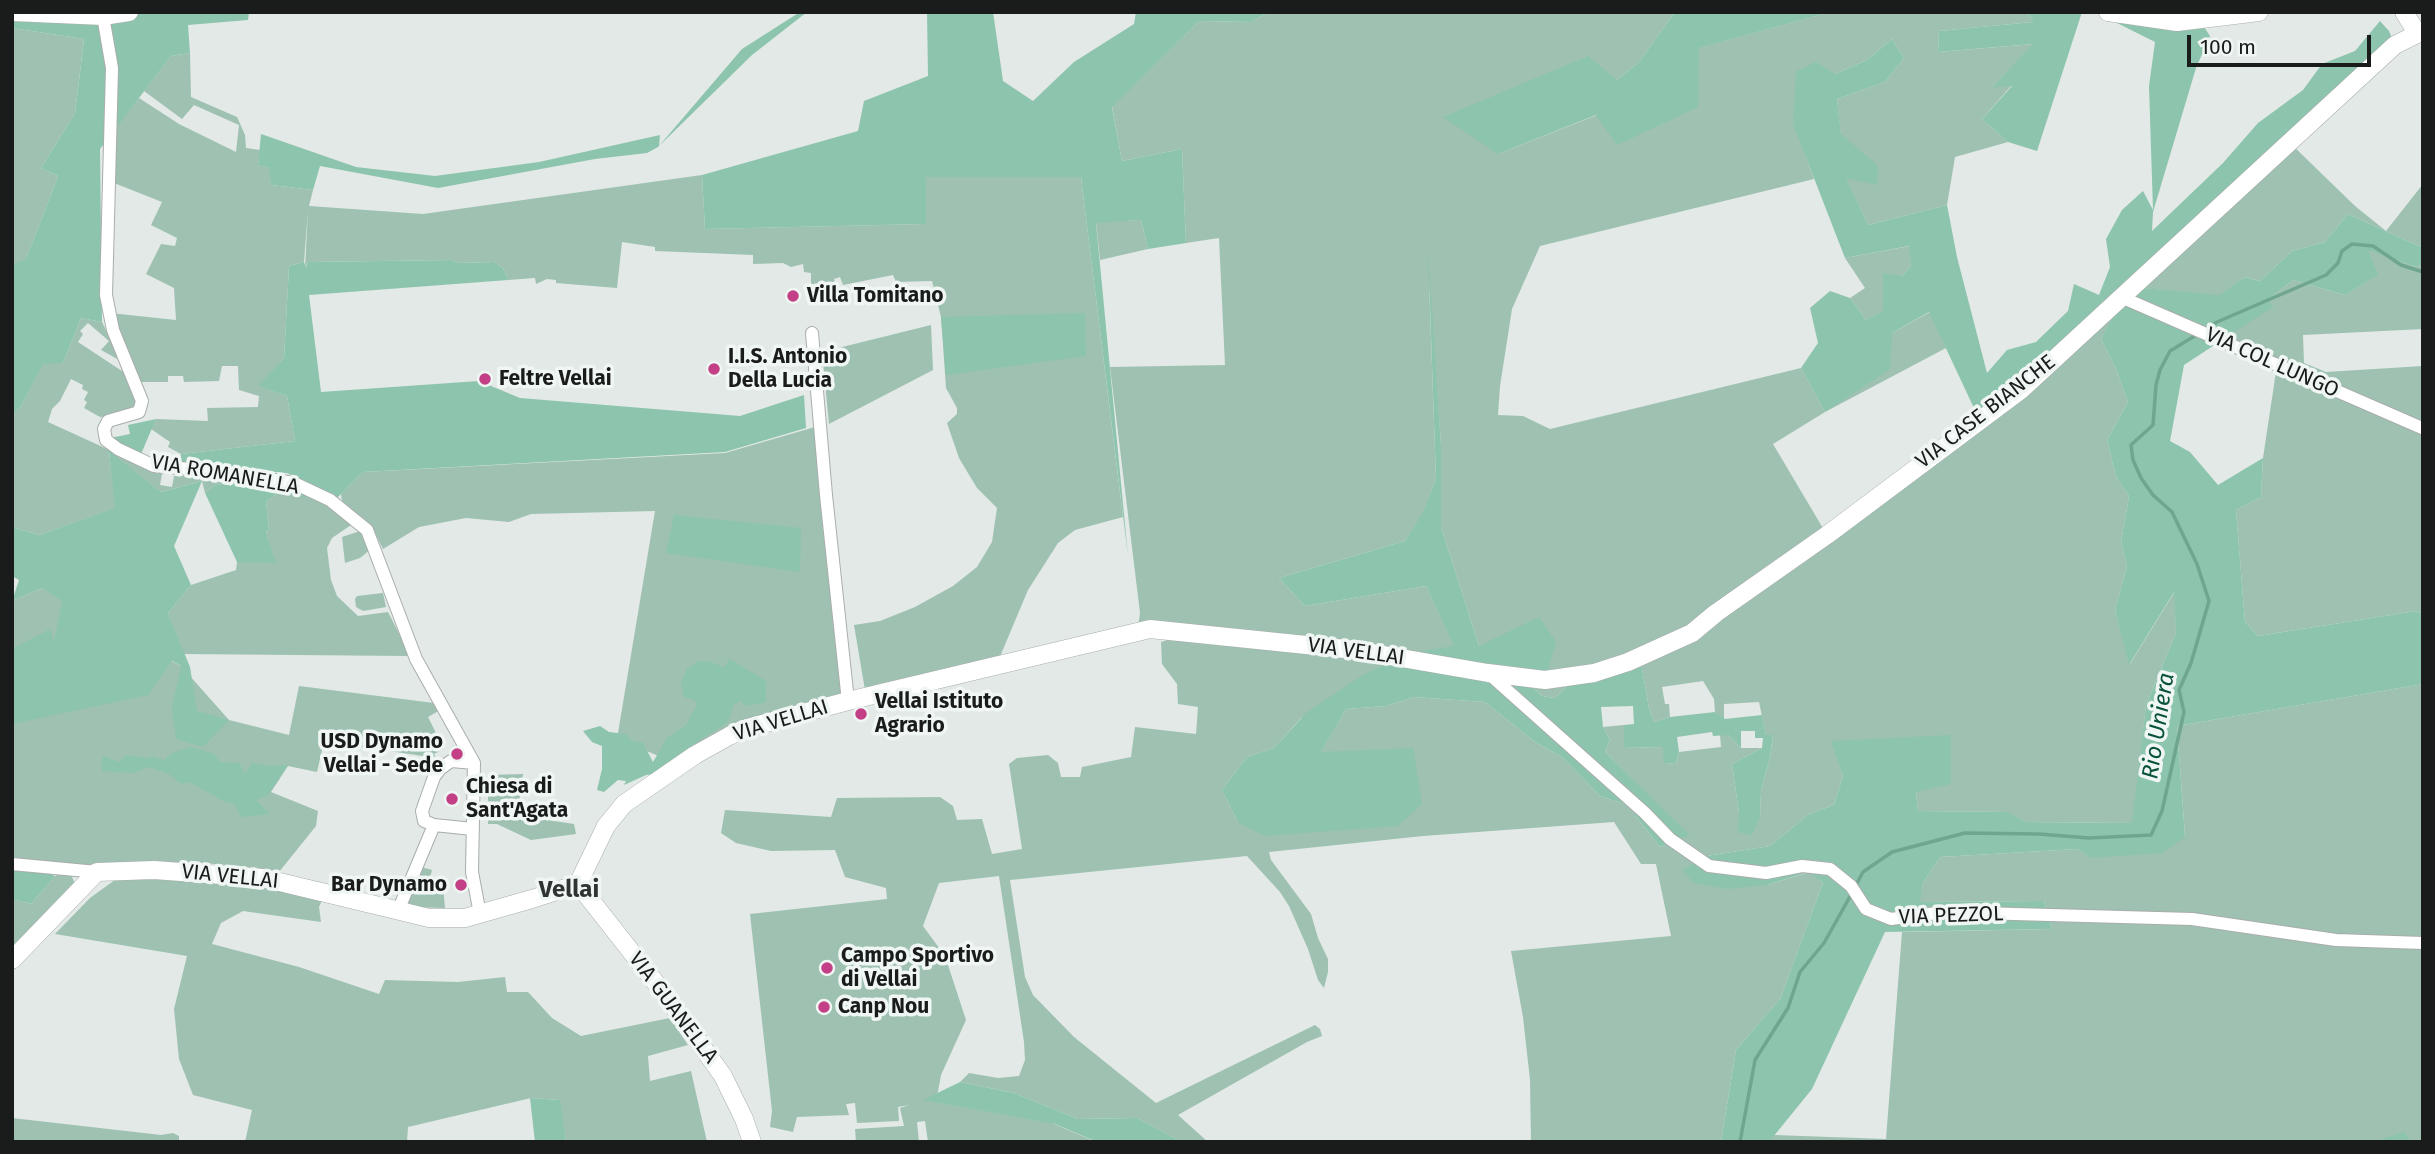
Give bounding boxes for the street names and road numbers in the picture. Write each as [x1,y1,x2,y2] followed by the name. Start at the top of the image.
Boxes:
[2201,322,2343,404] street label: VIA COL LUNGO
[1911,350,2061,474] street label: VIA CASE BIANCHE
[149,450,301,500] street label: VIA ROMANELLA
[1306,633,1406,671] street label: VIA VELLAI
[731,695,831,747] street label: VIA VELLAI
[180,859,280,895] street label: VIA VELLAI
[1898,902,2004,930] street label: VIA PEZZOL
[623,947,723,1069] street label: VIA GUANELLA

